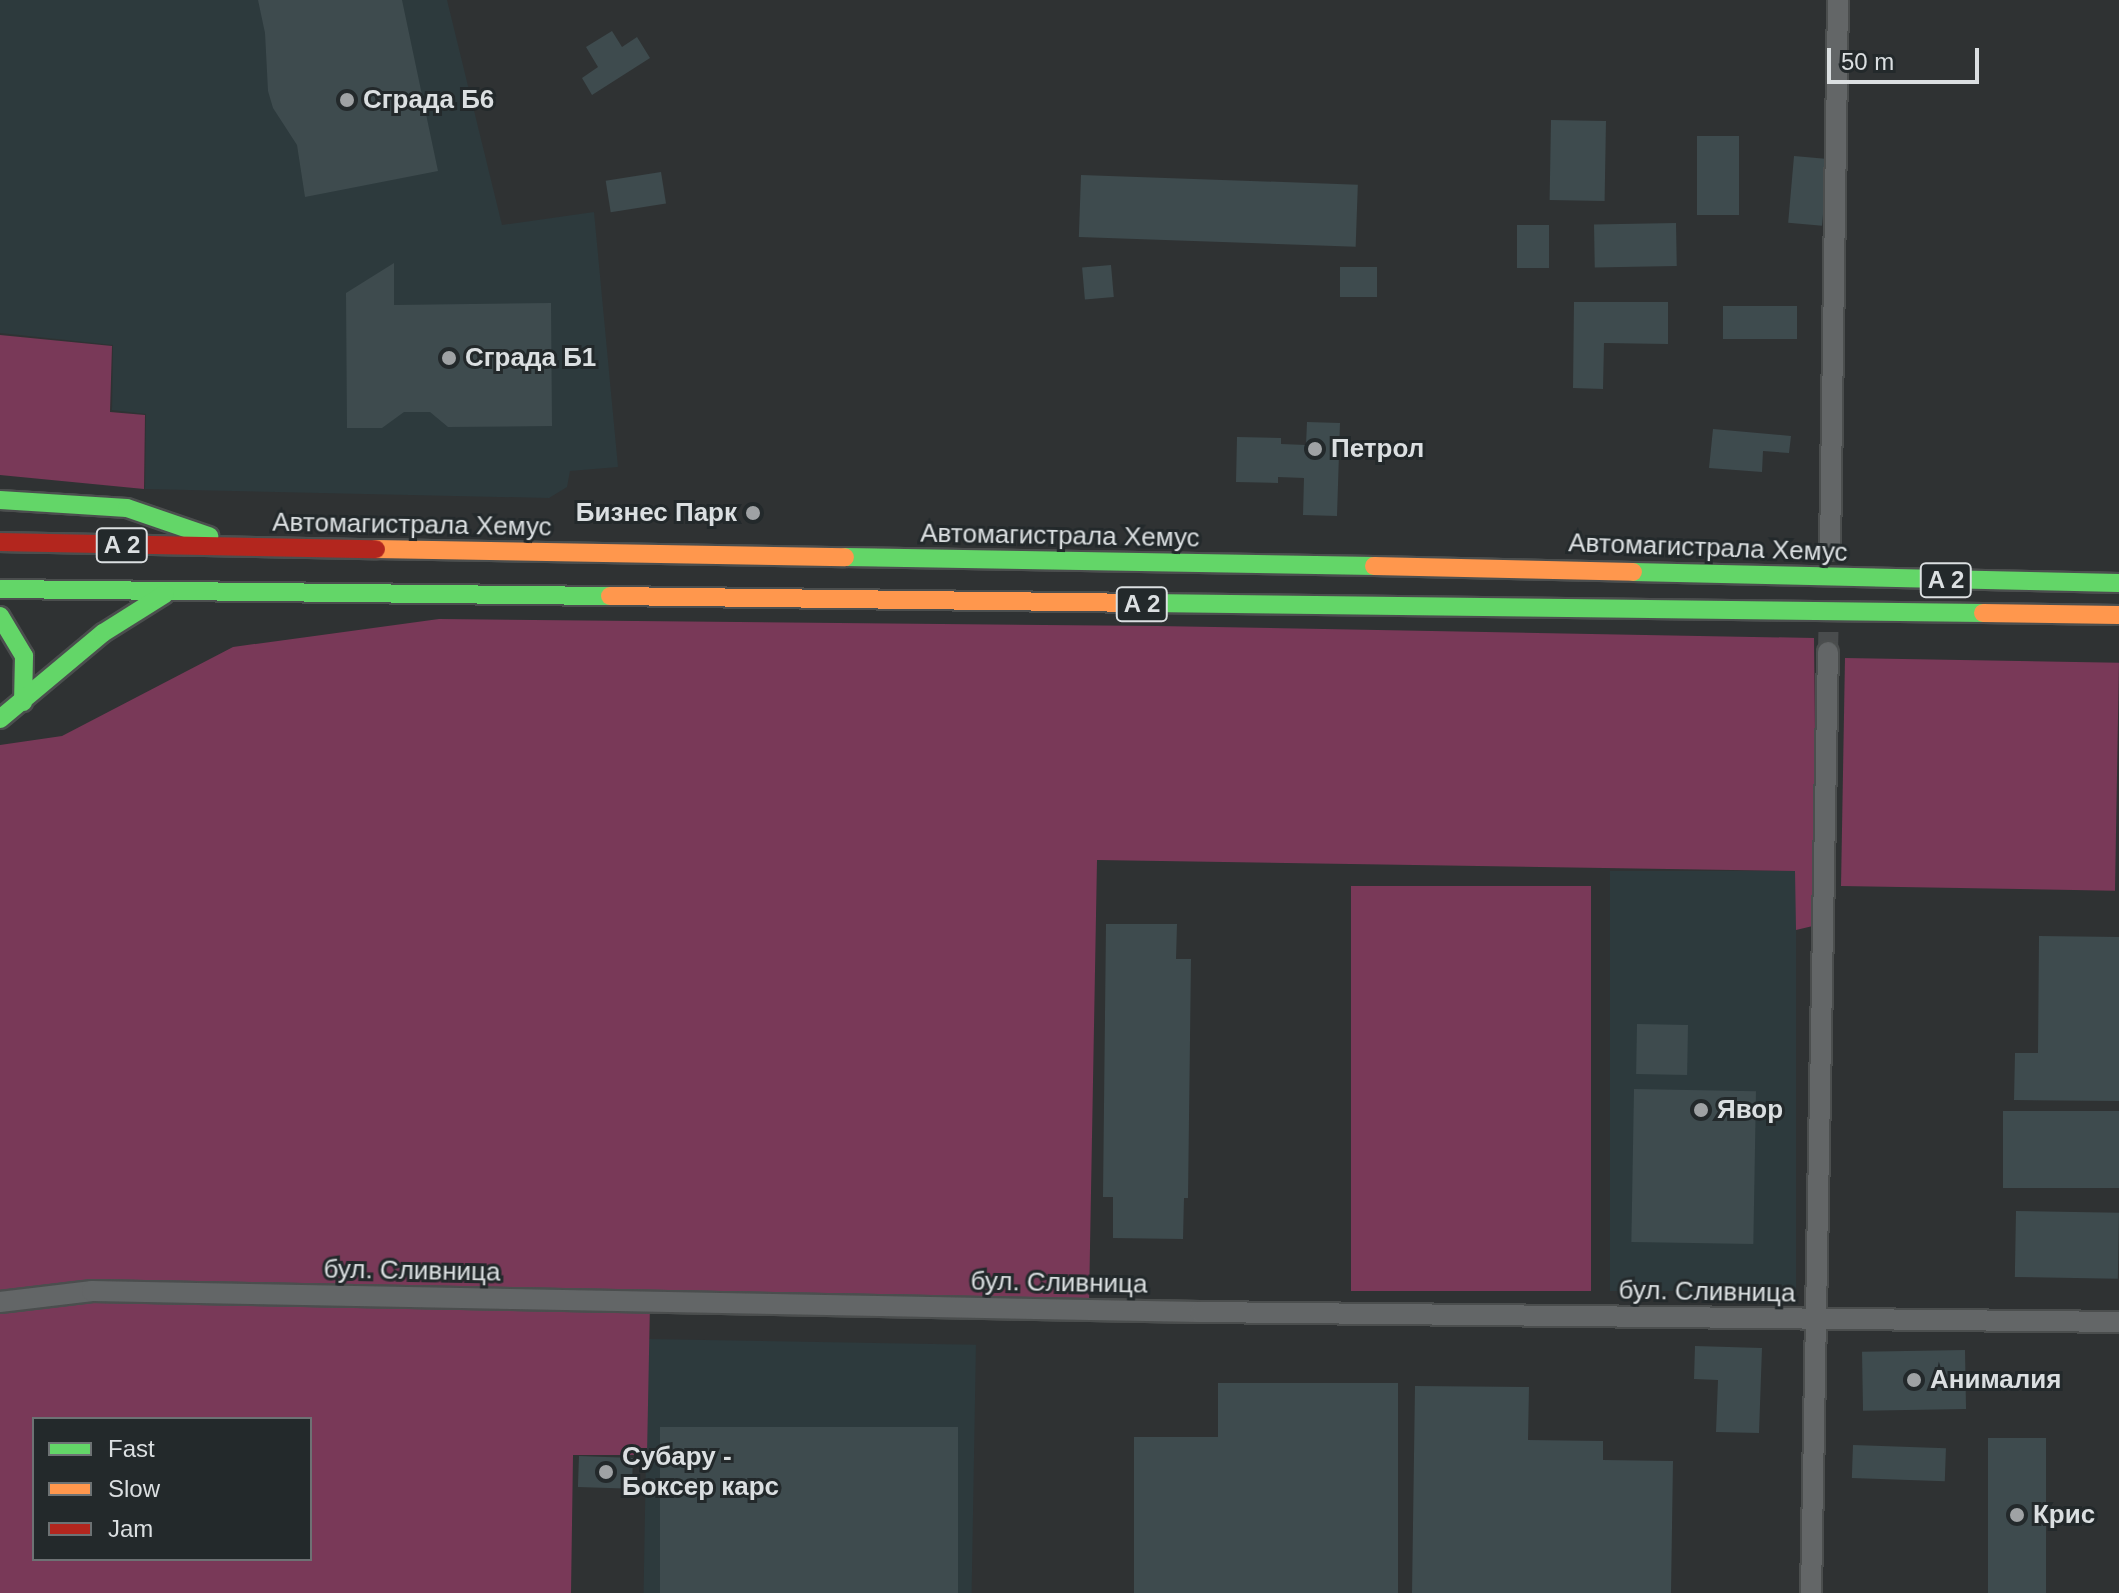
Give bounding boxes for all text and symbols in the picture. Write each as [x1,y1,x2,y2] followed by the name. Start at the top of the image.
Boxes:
[1831,32,1983,82] scale bar
[1841,48,1894,75] text: 50 m
[363,84,494,116] place label: Сграда Б6
[338,91,356,109] marker: Сграда Б6
[465,342,596,374] place label: Сграда Б1
[440,349,458,367] marker: Сграда Б1
[1331,433,1424,465] place label: Петрол
[1306,440,1324,458] marker: Петрол
[576,497,737,529] place label: Бизнес Парк
[744,504,762,522] marker: Бизнес Парк
[272,507,552,543] street label: Автомагистрала Хемус
[920,518,1200,554] street label: Автомагистрала Хемус
[94,525,150,565] road number: A 2
[1568,528,1848,568] street label: Автомагистрала Хемус
[1918,560,1974,600] road number: A 2
[1114,584,1170,624] road number: A 2
[1717,1094,1783,1126] place label: Явор
[1692,1101,1710,1119] marker: Явор
[323,1254,501,1288] street label: бул. Сливница
[970,1266,1148,1300] street label: бул. Сливница
[1618,1275,1796,1309] street label: бул. Сливница
[1930,1364,2061,1396] place label: Анималия
[1905,1371,1923,1389] marker: Анималия
[32,1417,312,1561] legend
[108,1435,155,1462] text: Fast
[622,1441,779,1502] place label: Субару - Боксер карс
[597,1463,615,1481] marker: Субару - Боксер карс
[108,1475,160,1502] text: Slow
[2033,1499,2095,1531] place label: Крис
[2008,1506,2026,1524] marker: Крис
[108,1515,153,1542] text: Jam

